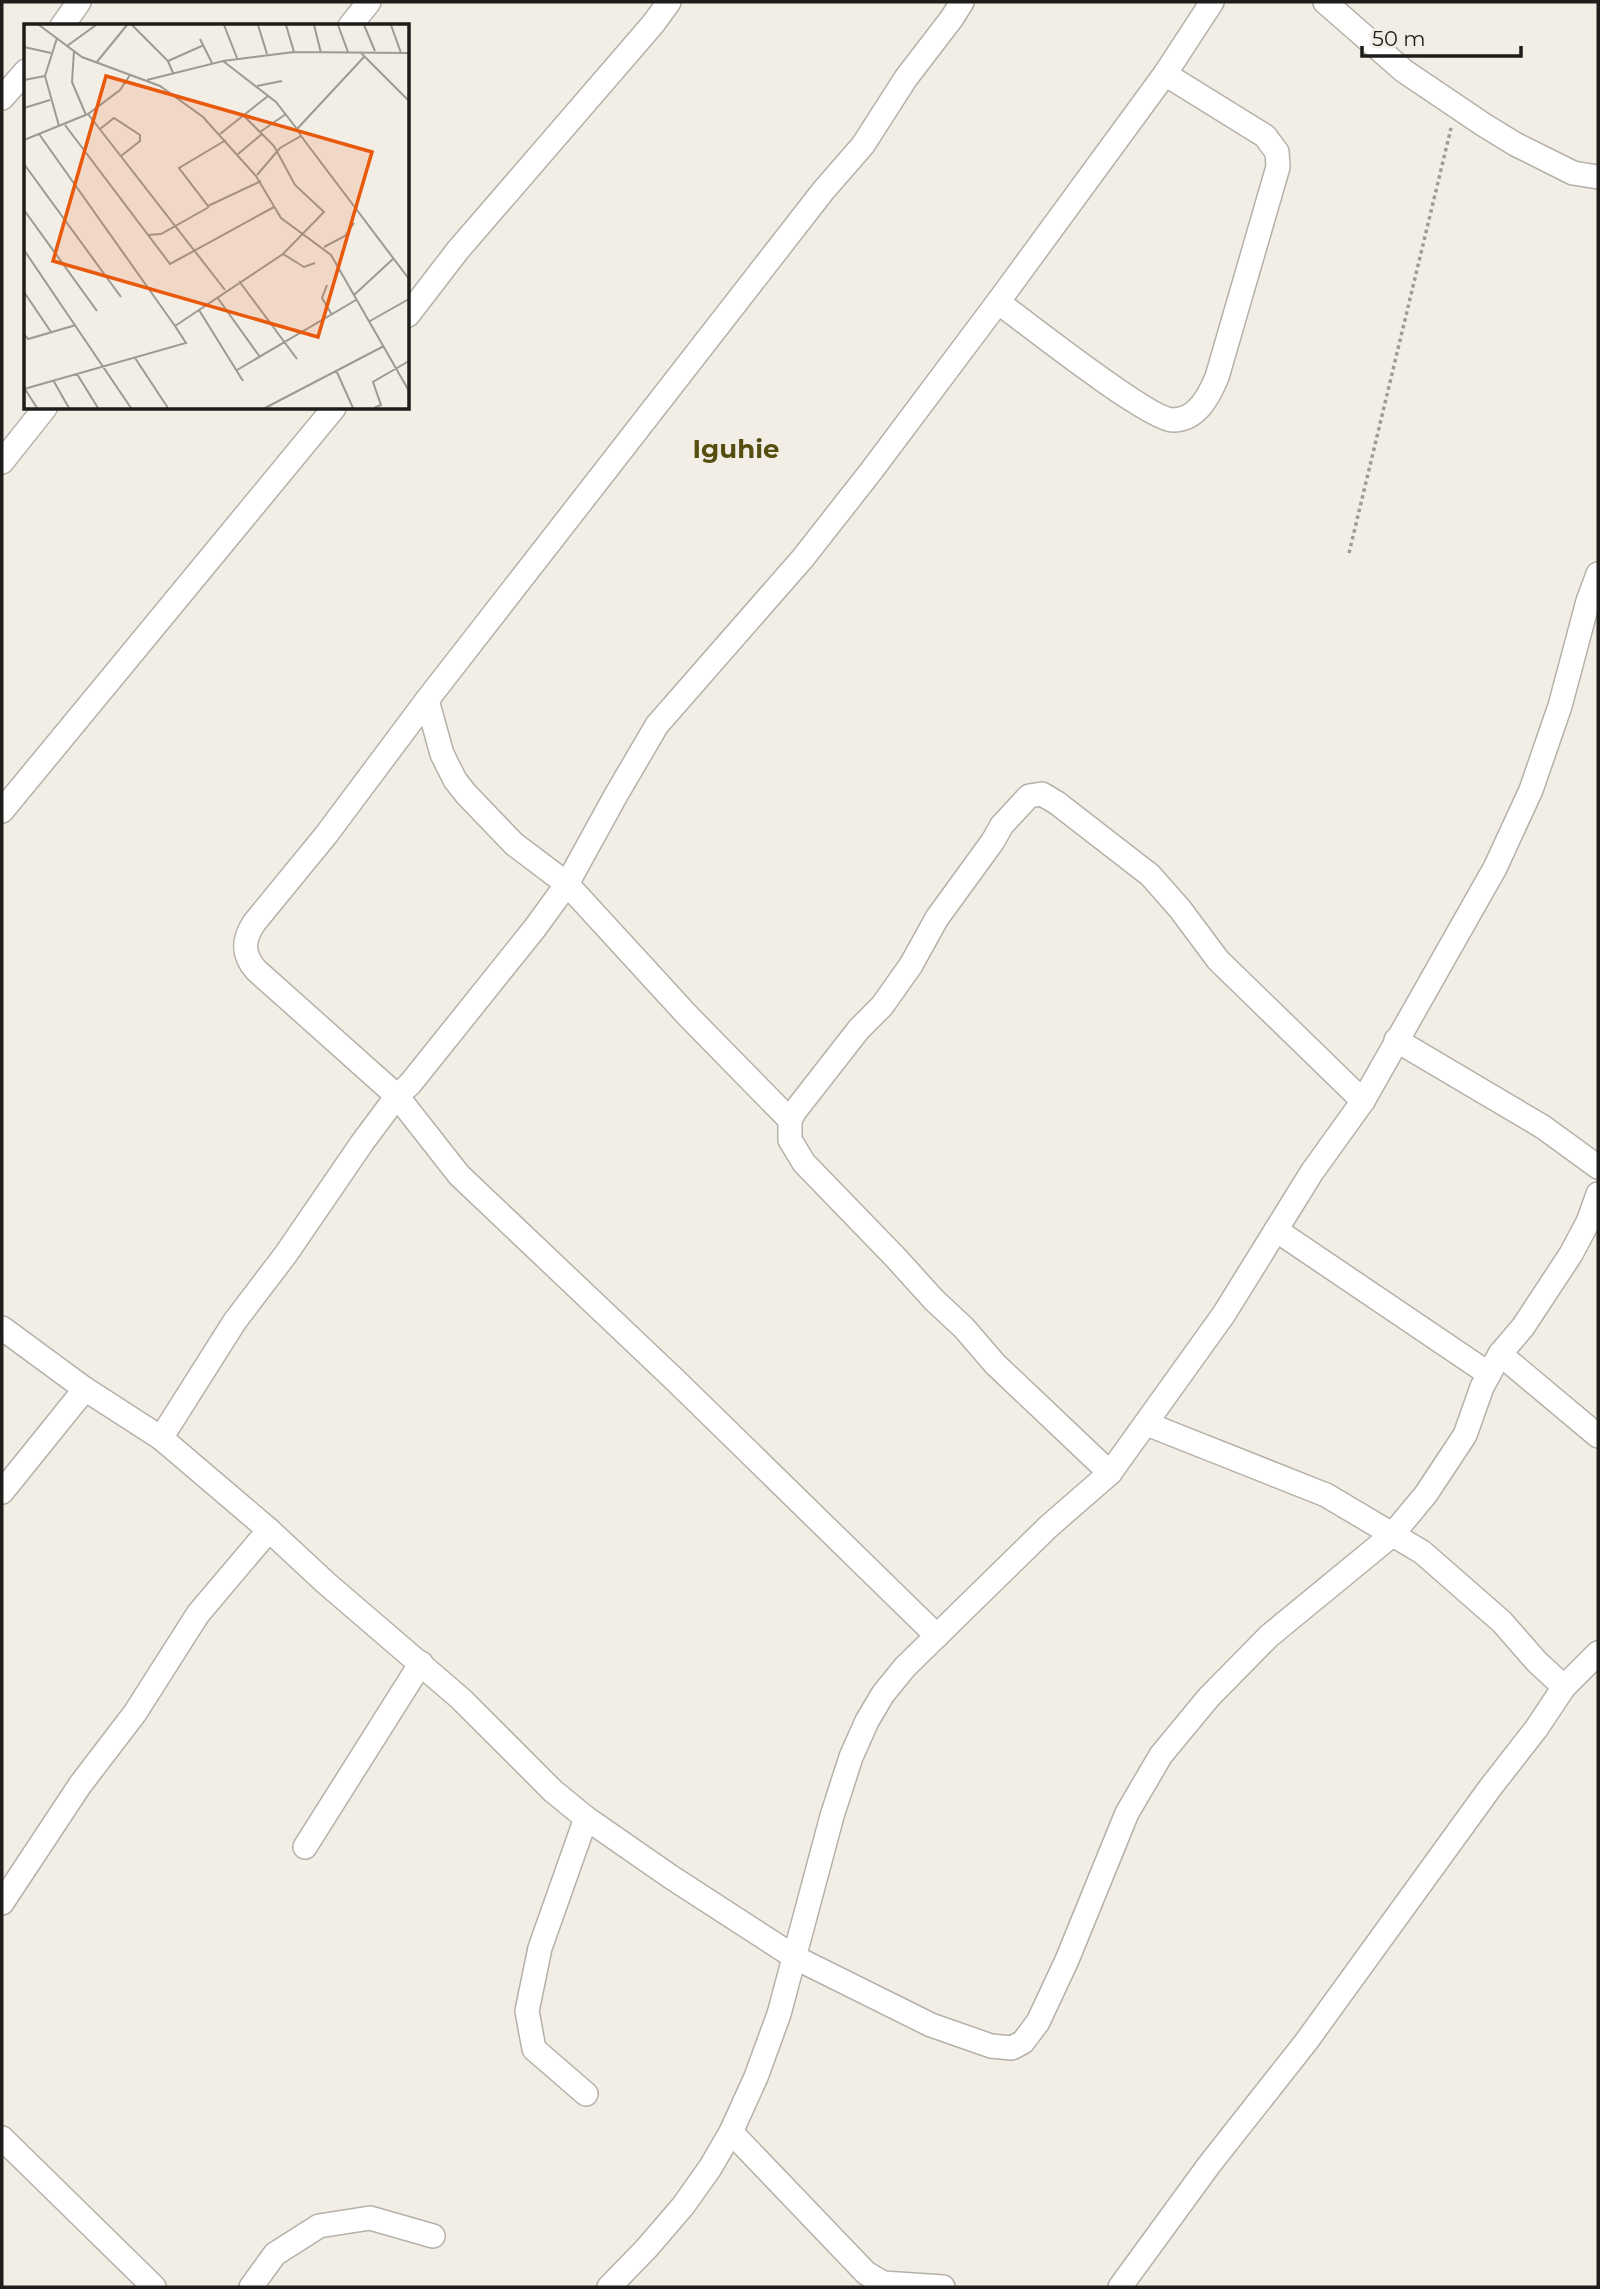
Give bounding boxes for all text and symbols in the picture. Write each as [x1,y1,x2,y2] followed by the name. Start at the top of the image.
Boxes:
[1362,14,1521,58] scale bar
[24,24,410,410] inset map
[1372,26,1426,51] text: 50 m
[693,433,779,465] district label: Iguhie

